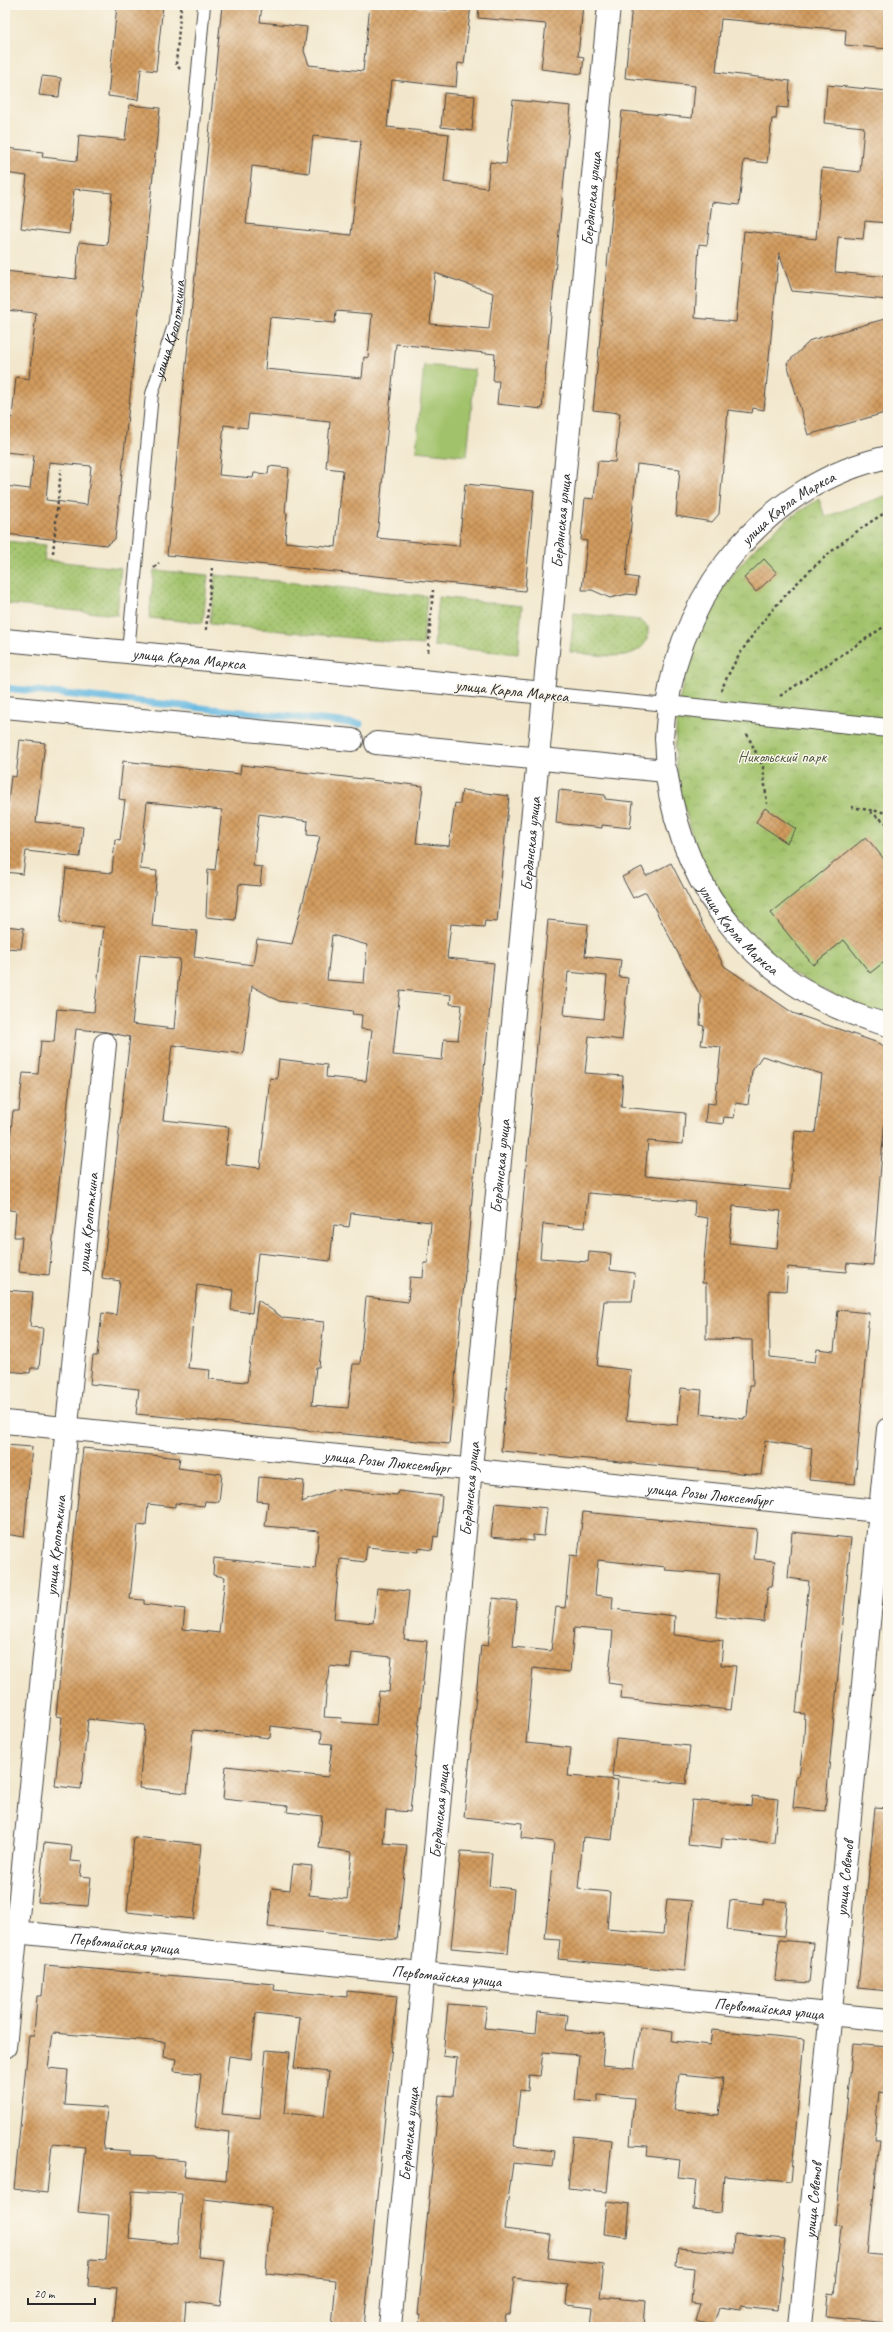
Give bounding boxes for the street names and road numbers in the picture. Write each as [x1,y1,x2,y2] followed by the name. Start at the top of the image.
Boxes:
[577,150,606,246] street label: Бердянская улица
[148,279,190,383] street label: улица Кропоткина
[736,467,839,550] street label: улица Карла Маркса
[547,472,576,569] street label: Бердянская улица
[130,643,248,675] street label: улица Карла Маркса
[453,675,570,707] street label: улица Карла Маркса
[517,795,545,891] street label: Бердянская улица
[693,880,783,980] street label: улица Карла Маркса
[486,1118,515,1214] street label: Бердянская улица
[73,1171,103,1275] street label: улица Кропоткина
[456,1440,485,1536] street label: Бердянская улица
[322,1445,454,1479] street label: улица Розы Люксембург
[644,1478,776,1511] street label: улица Розы Люксембург
[41,1494,71,1598] street label: улица Кропоткина
[425,1763,454,1859] street label: Бердянская улица
[831,1836,859,1918] street label: улица Советов
[69,1929,181,1960] street label: Первомайская улица
[391,1961,504,1992] street label: Первомайская улица
[713,1994,826,2025] street label: Первомайская улица
[395,2085,424,2182] street label: Бердянская улица
[800,2158,827,2241] street label: улица Советов

